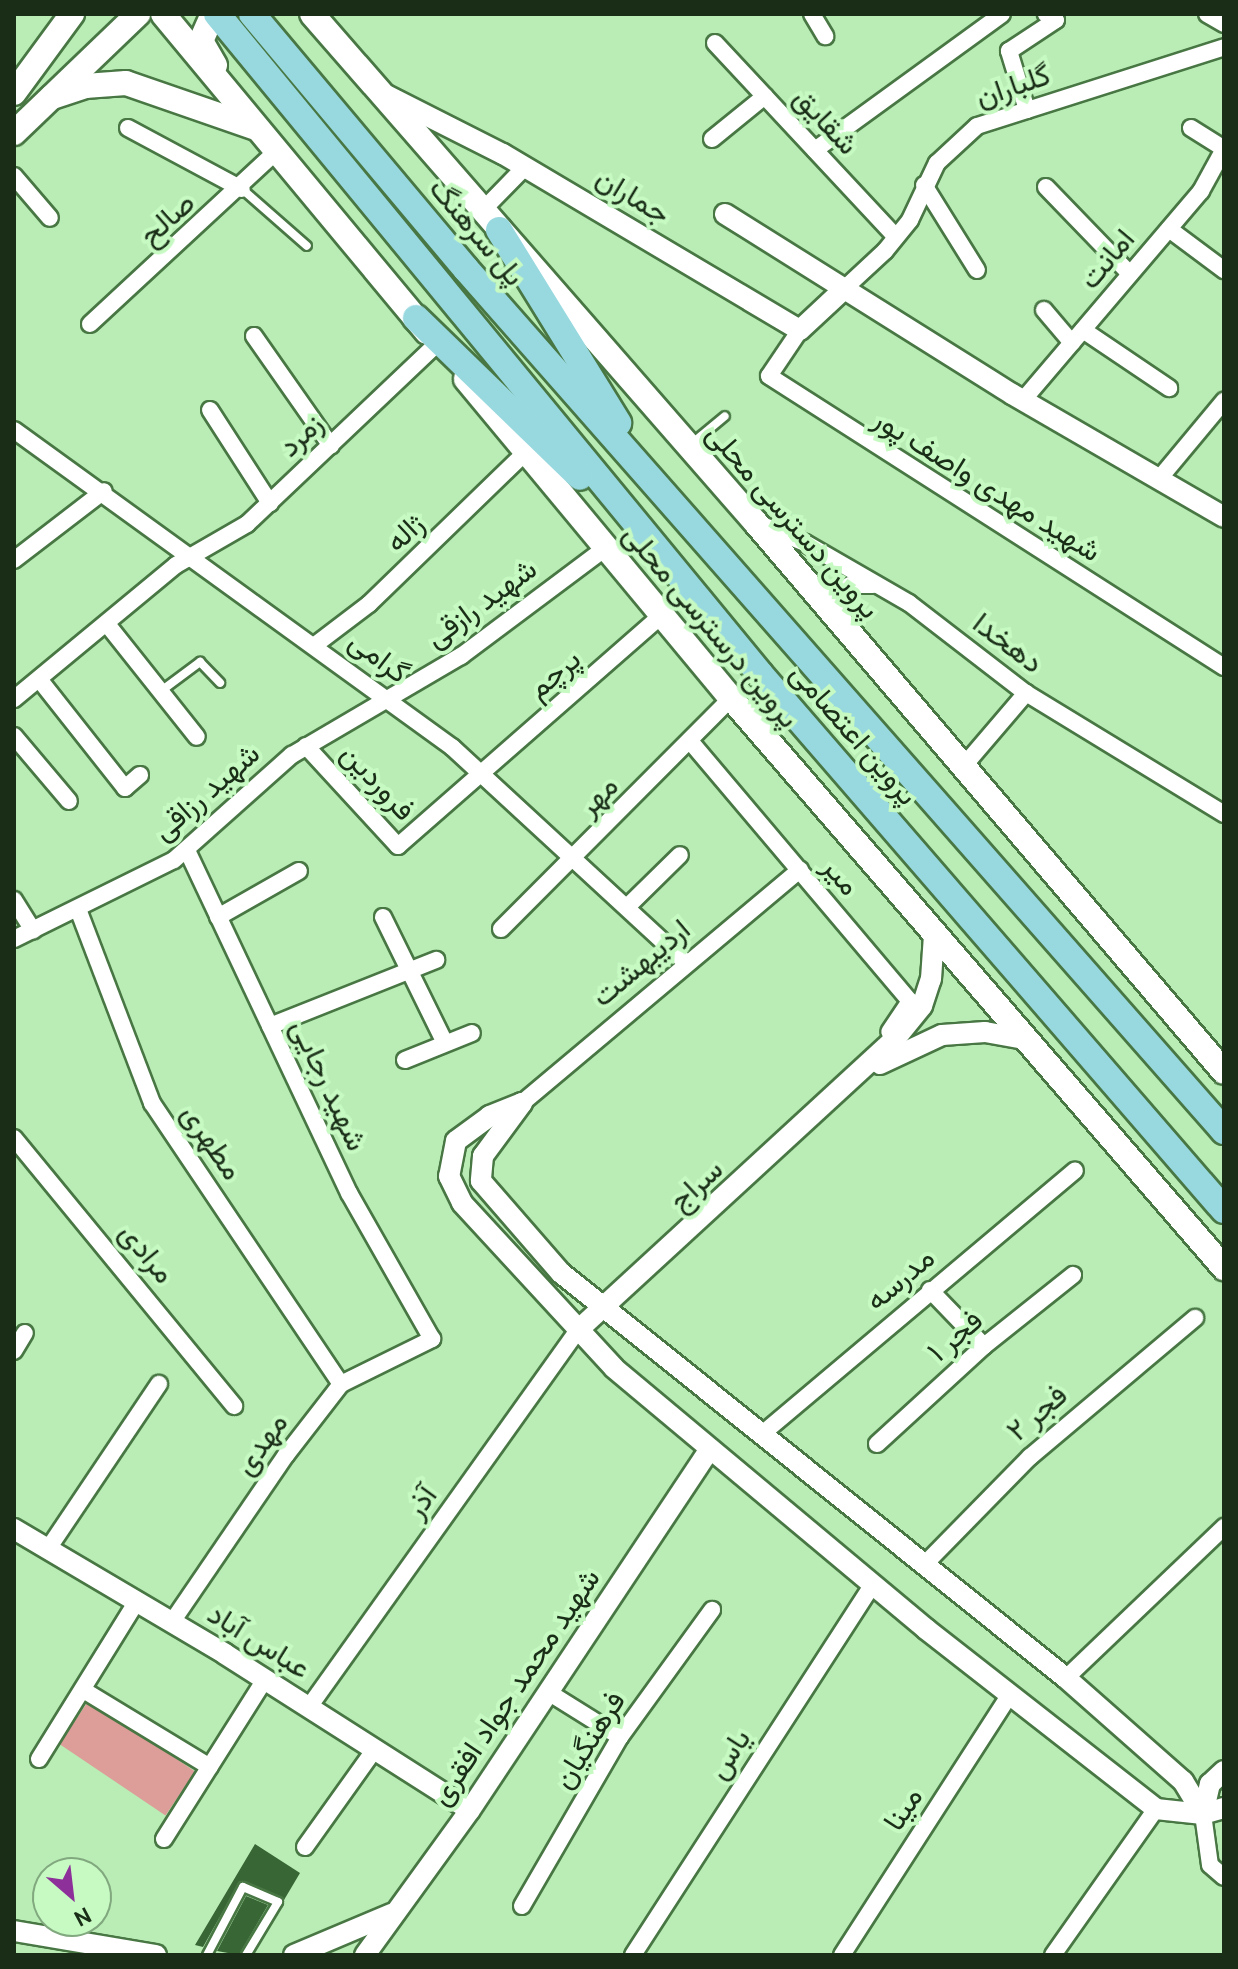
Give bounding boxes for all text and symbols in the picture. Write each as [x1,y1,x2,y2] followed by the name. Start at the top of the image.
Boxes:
[971,57,1055,115] street label: گلباران
[786,80,866,162] street label: شقایق
[589,160,677,232] street label: جماران
[422,171,532,293] street label: پل سرهنگ
[132,185,202,253] street label: صالح
[1072,222,1142,296] street label: امانت
[867,400,1107,570] street label: شهید مهدی واصف پور
[271,406,331,464] street label: زمرد
[698,416,888,626] street label: پروین دسترسی محلی
[378,506,432,560] street label: ژاله
[615,517,807,735] street label: پروین درسترسی محلی
[418,551,544,655] street label: شهید رازقی
[966,605,1050,681] street label: دهخدا
[342,623,416,691] street label: گرامی
[520,641,588,707] street label: پرچم
[782,656,926,812] street label: پروین اعتصامی
[145,736,267,848] street label: شهید رزاقی
[333,736,423,828] street label: فروردین
[570,768,626,824] street label: مهر
[815,849,867,903] street label: میر
[585,912,697,1014] street label: اردیبهشت
[283,1014,375,1156] street label: شهید رجایی
[174,1097,250,1187] street label: مطهری
[662,1151,730,1219] street label: سراج
[112,1215,182,1291] street label: مرادی
[858,1240,942,1318] street label: مدرسه
[920,1302,990,1370] street label: فجر ۱
[999,1377,1075,1449] street label: فجر ۲
[226,1406,296,1482] street label: مهدی
[397,1479,445,1525] street label: آذر
[422,1562,608,1812] street label: شهید محمد جواد افقری
[201,1596,317,1686] street label: عباس آباد
[545,1685,633,1795] street label: فرهنگیان
[700,1722,758,1786] street label: یاس
[876,1780,930,1838] street label: مینا
[32,1857,112,1937] north arrow
[69,1901,96,1932] text: N

